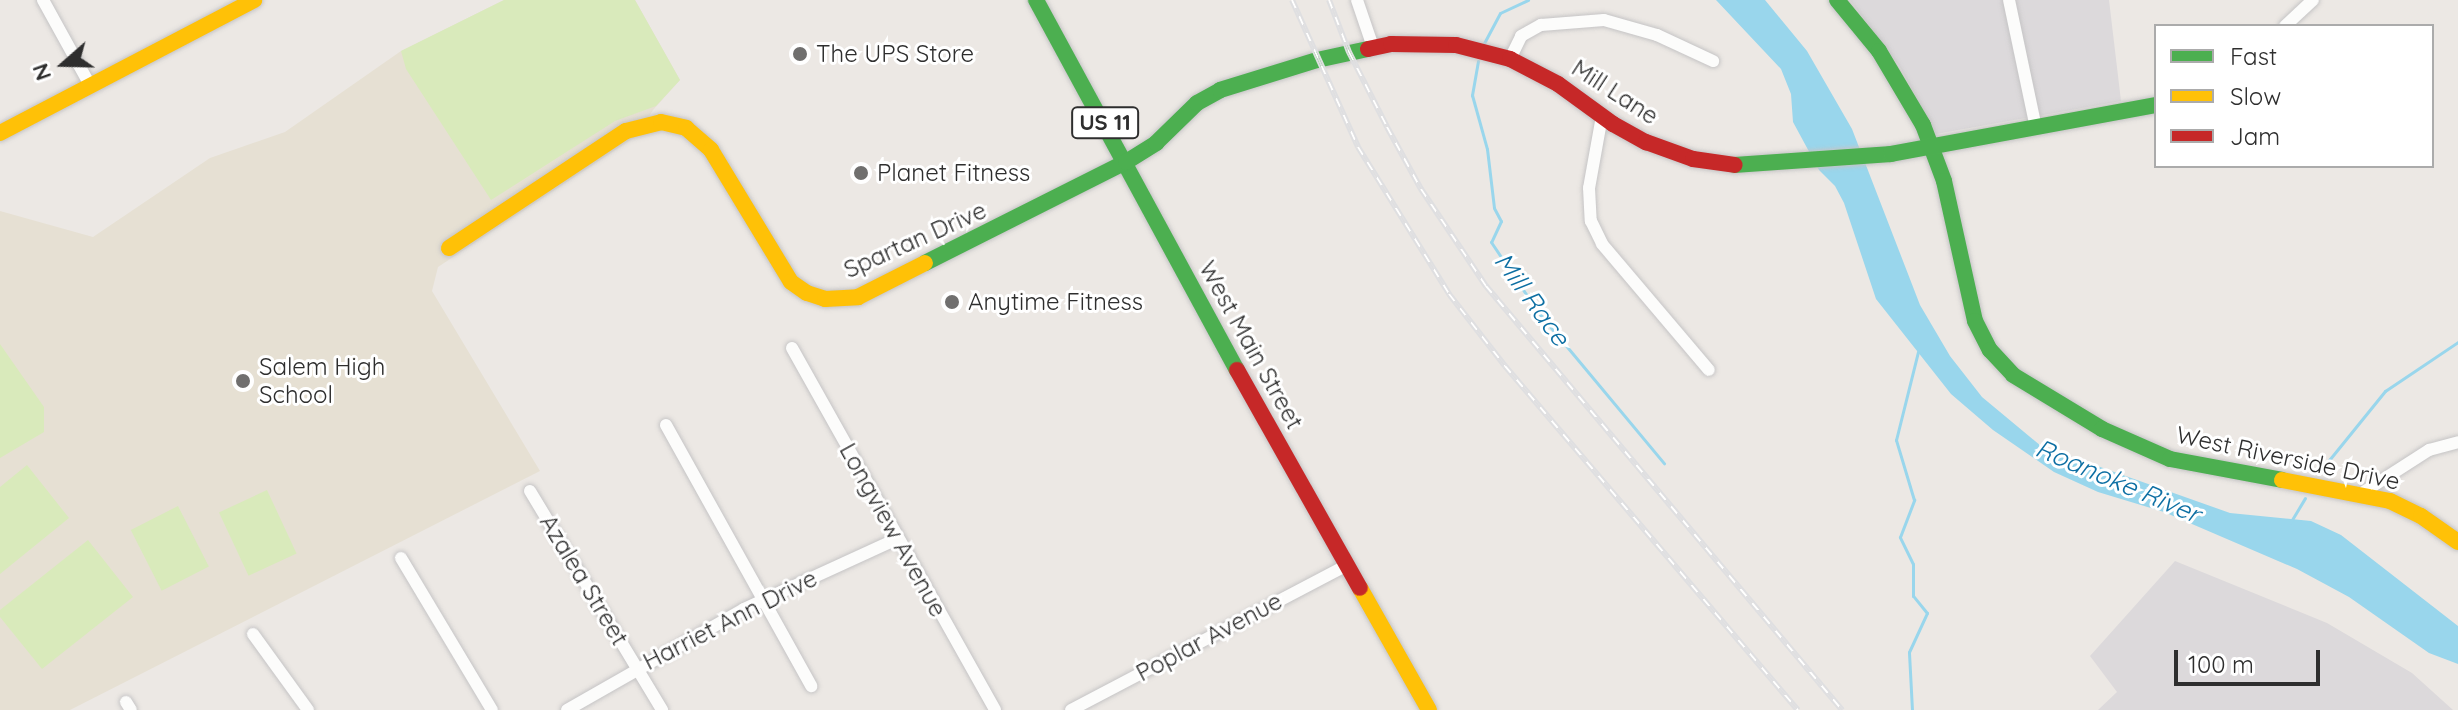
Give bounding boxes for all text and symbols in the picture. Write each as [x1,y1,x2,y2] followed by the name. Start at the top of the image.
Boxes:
[24,24,104,104] north arrow
[2154,24,2434,168] legend
[816,40,974,68] place label: The UPS Store
[2230,41,2277,71] text: Fast
[791,45,809,63] marker: The UPS Store
[1566,53,1664,131] street label: Mill Lane
[26,60,57,85] text: N
[2230,81,2281,111] text: Slow
[1071,105,1139,141] road number: US 11
[2230,121,2280,151] text: Jam
[877,159,1030,187] place label: Planet Fitness
[852,164,870,182] marker: Planet Fitness
[839,196,991,284] street label: Spartan Drive
[1488,246,1576,352] water label: Mill Race
[1193,256,1309,434] street label: West Main Street
[968,288,1143,316] place label: Anytime Fitness
[943,293,961,311] marker: Anytime Fitness
[259,353,385,409] place label: Salem High School
[234,372,252,390] marker: Salem High School
[2174,420,2402,496] street label: West Riverside Drive
[2031,432,2205,530] water label: Roanoke River
[833,438,953,622] street label: Longview Avenue
[534,509,634,651] street label: Azalea Street
[638,564,822,676] street label: Harriet Ann Drive
[1131,586,1287,688] street label: Poplar Avenue
[2178,634,2324,684] scale bar
[2188,649,2254,679] text: 100 m

